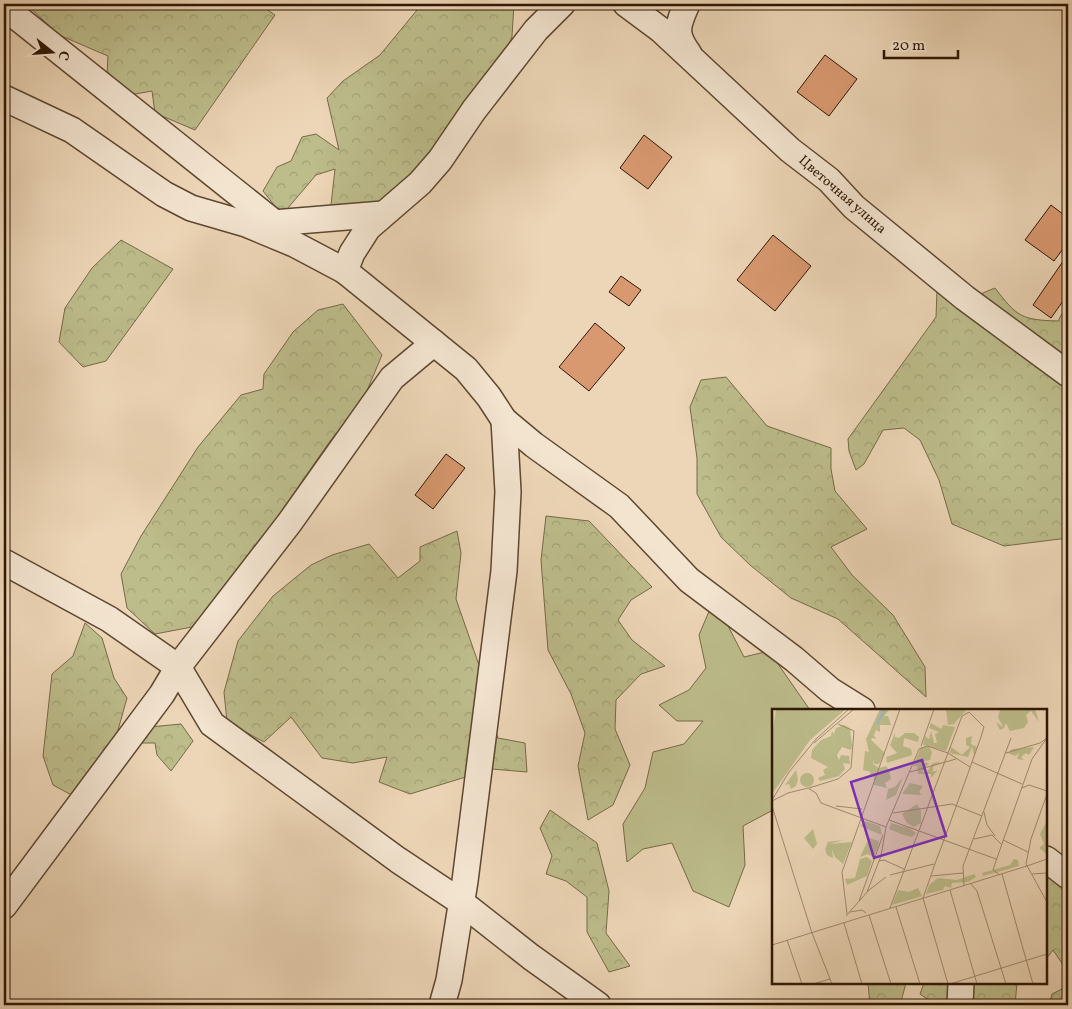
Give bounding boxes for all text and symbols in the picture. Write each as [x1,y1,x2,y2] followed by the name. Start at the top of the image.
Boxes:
[28,28,78,78] north arrow
[884,28,958,60] scale bar
[892,36,925,57] text: 20 m
[53,48,73,62] text: С
[794,151,890,239] street label: Цветочная улица
[772,709,1047,984] inset map

